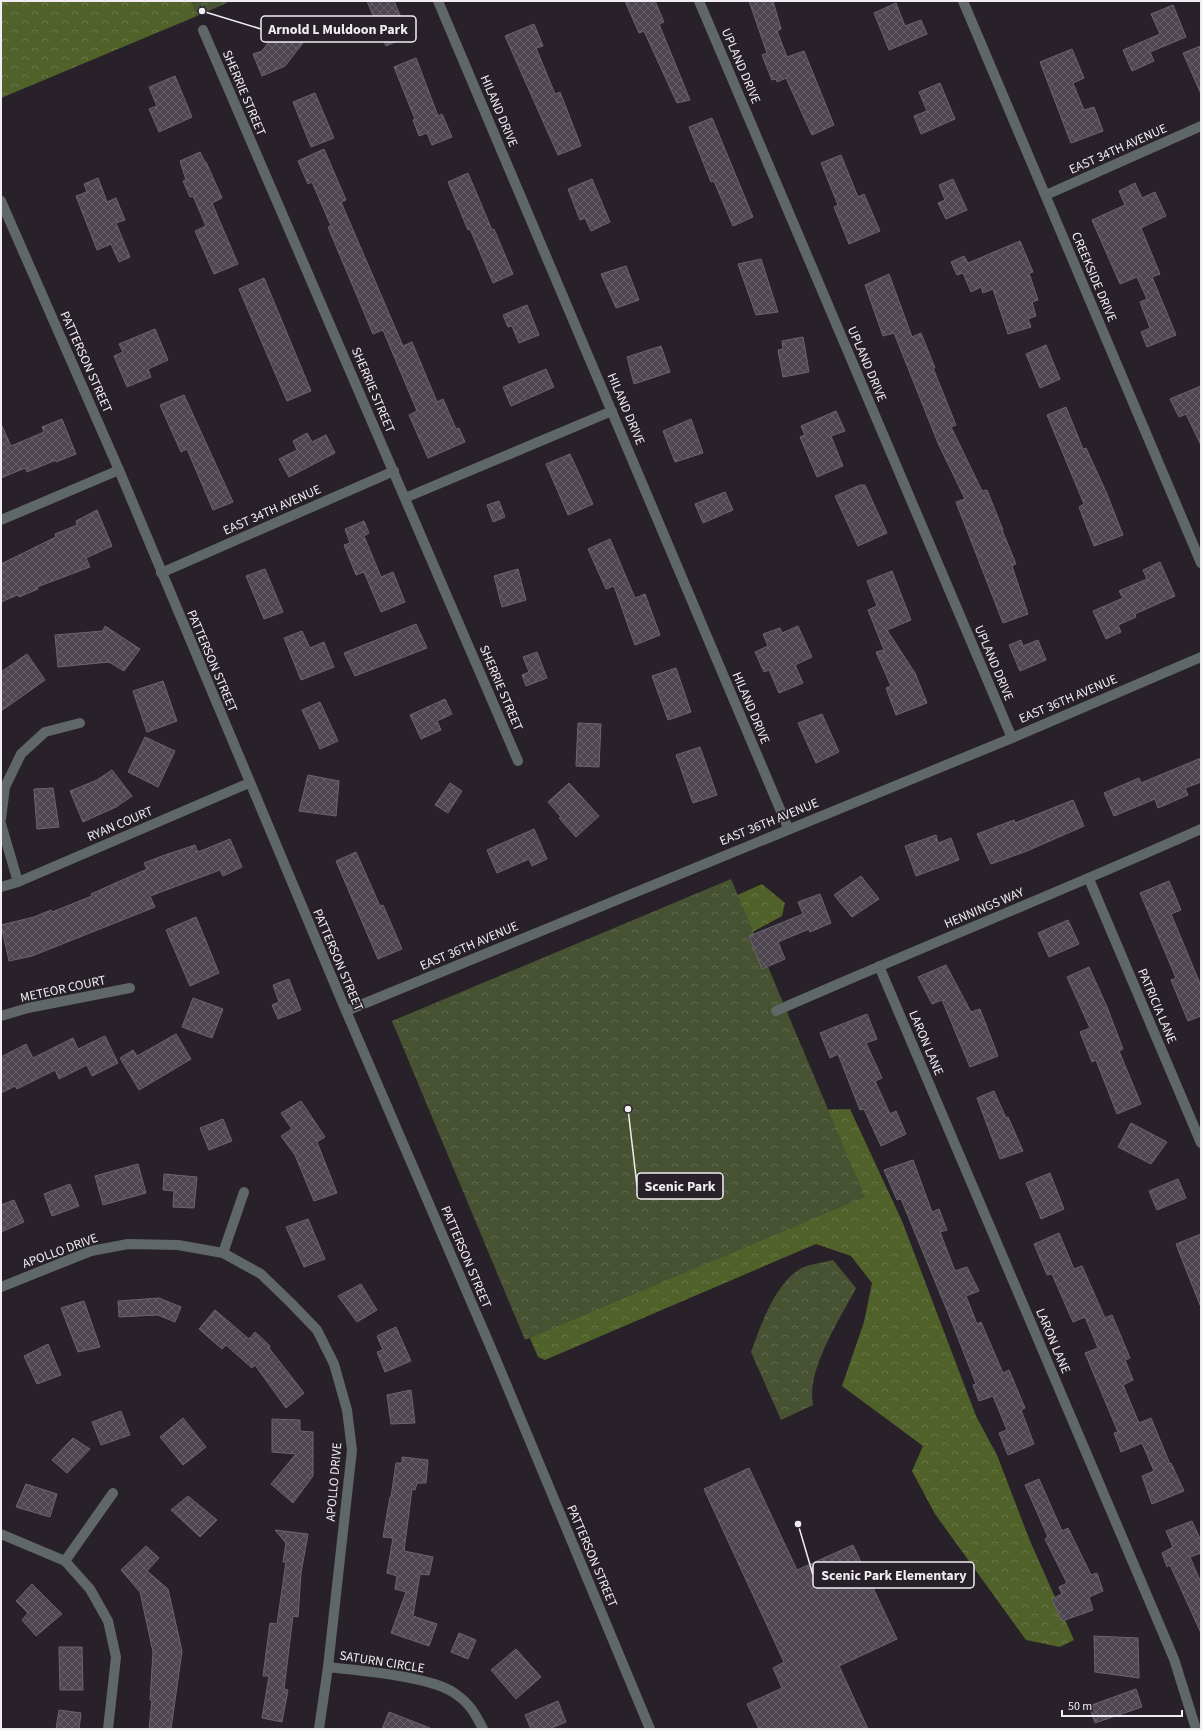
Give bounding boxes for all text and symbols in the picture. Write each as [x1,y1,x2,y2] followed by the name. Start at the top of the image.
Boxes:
[261,16,416,42] callout: Arnold L Muldoon Park
[267,20,408,40] text: Arnold L Muldoon Park
[717,25,765,107] street label: UPLAND DRIVE
[218,47,270,139] street label: SHERRIE STREET
[476,72,522,150] street label: HILAND DRIVE
[1066,119,1170,179] street label: EAST 34TH AVENUE
[1067,229,1121,325] street label: CREEKSIDE DRIVE
[56,308,116,416] street label: PATTERSON STREET
[843,323,891,405] street label: UPLAND DRIVE
[347,344,399,436] street label: SHERRIE STREET
[603,370,649,448] street label: HILAND DRIVE
[220,480,324,540] street label: EAST 34TH AVENUE
[182,607,242,715] street label: PATTERSON STREET
[970,622,1018,704] street label: UPLAND DRIVE
[475,642,527,734] street label: SHERRIE STREET
[728,669,774,747] street label: HILAND DRIVE
[1016,670,1120,728] street label: EAST 36TH AVENUE
[717,794,821,850] street label: EAST 36TH AVENUE
[84,802,156,846] street label: RYAN COURT
[941,883,1027,933] street label: HENNINGS WAY
[308,906,368,1014] street label: PATTERSON STREET
[417,917,521,975] street label: EAST 36TH AVENUE
[1133,966,1181,1047] street label: PATRICIA LANE
[19,971,107,1007] street label: METEOR COURT
[904,1008,948,1078] street label: LARON LANE
[637,1173,723,1199] callout: Scenic Park
[645,1177,716,1197] text: Scenic Park
[436,1203,496,1311] street label: PATTERSON STREET
[20,1229,100,1273] street label: APOLLO DRIVE
[1031,1306,1075,1376] street label: LARON LANE
[322,1442,346,1522] street label: APOLLO DRIVE
[562,1502,622,1610] street label: PATTERSON STREET
[813,1562,974,1588] callout: Scenic Park Elementary
[821,1566,967,1586] text: Scenic Park Elementary
[338,1646,426,1678] street label: SATURN CIRCLE
[1062,1692,1182,1718] scale bar
[1068,1698,1092,1715] text: 50 m

